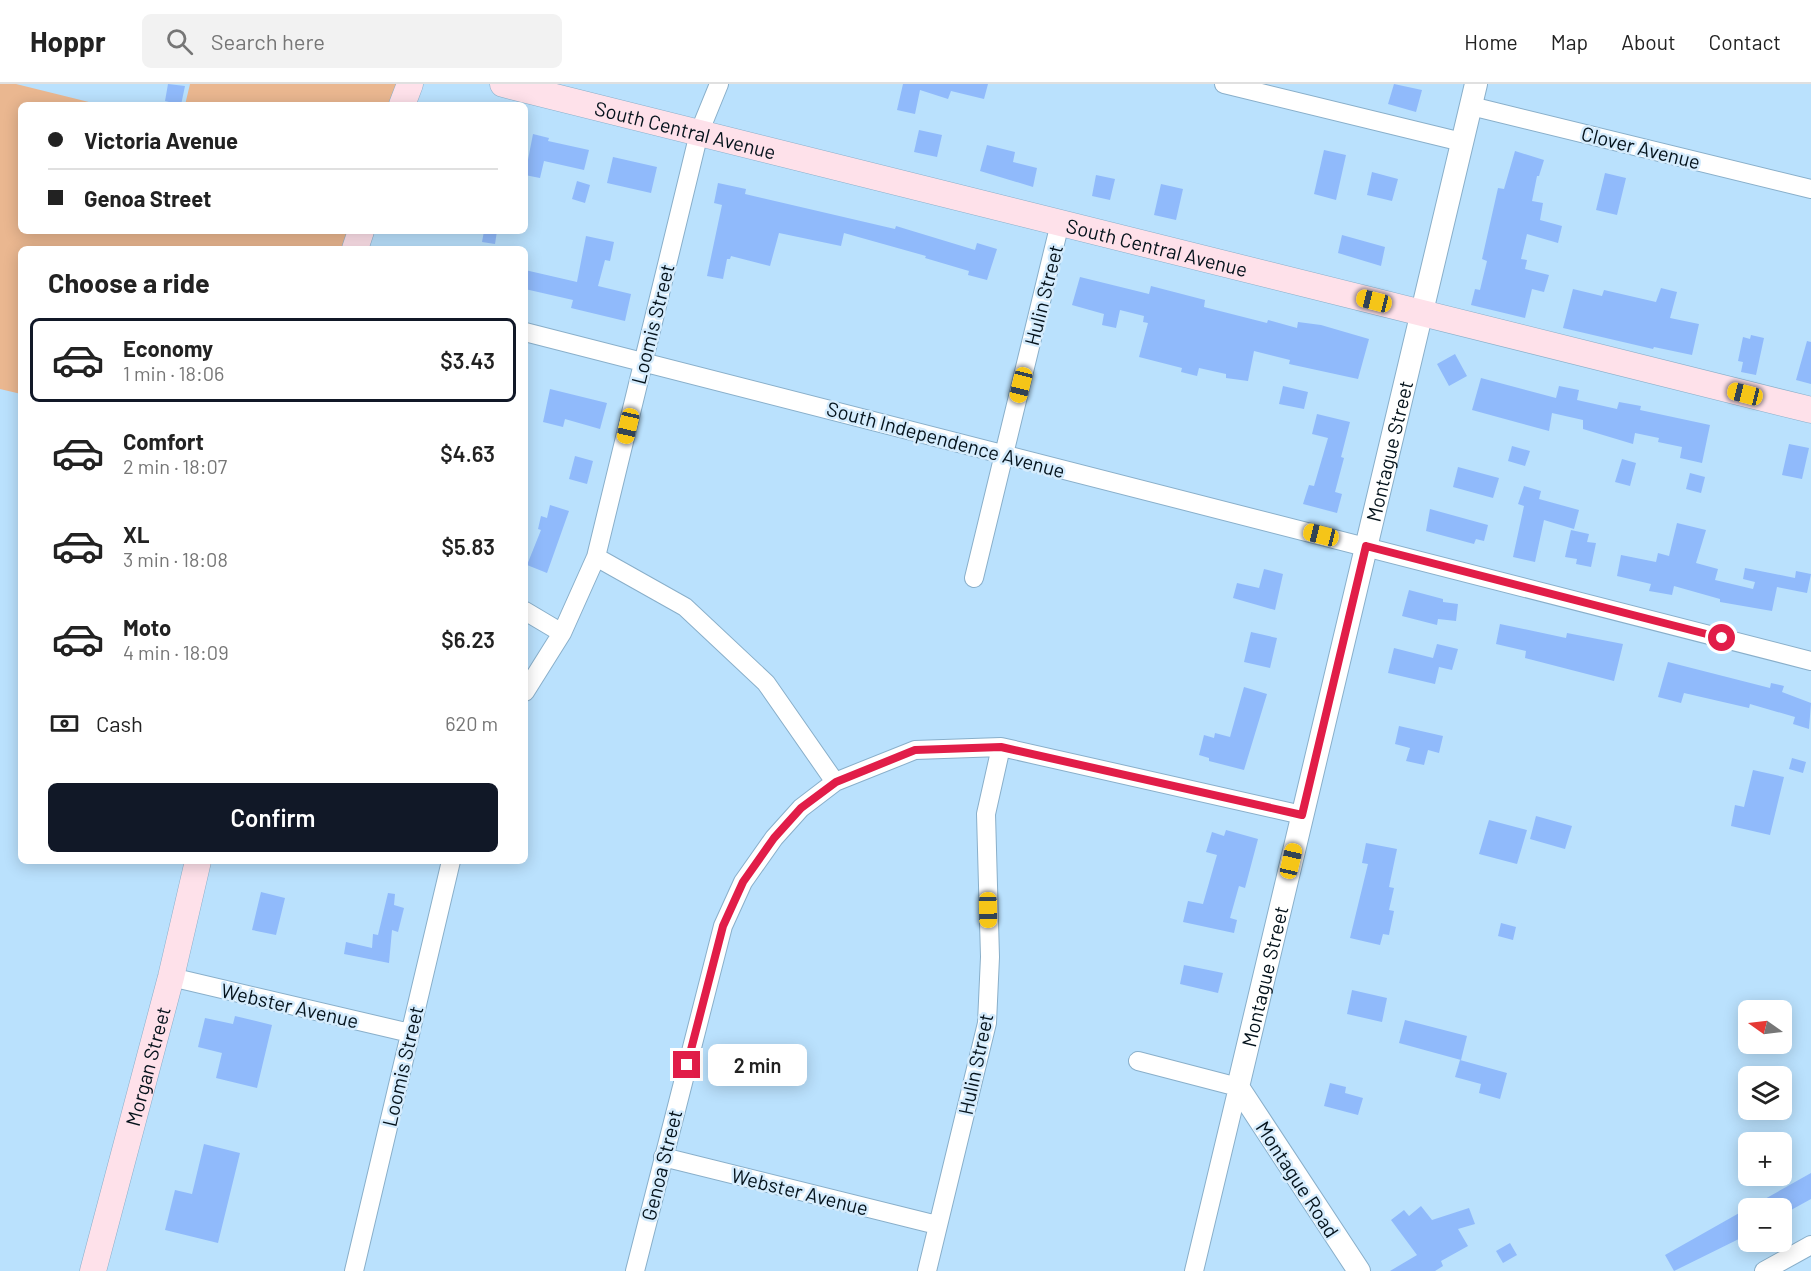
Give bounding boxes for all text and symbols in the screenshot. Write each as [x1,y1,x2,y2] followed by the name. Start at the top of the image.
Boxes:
[142,14,562,68] search box
[30,24,106,58] text: Hoppr
[163,25,196,58] icon: search
[211,28,325,54] text: Search here
[1464,29,1518,54] text: Home
[1551,29,1588,54] text: Map
[1621,29,1676,54] text: About
[1709,29,1781,54] text: Contact
[592,95,779,164] street label: South Central Avenue
[1579,121,1703,173] street label: Clover Avenue
[84,127,238,153] text: Victoria Avenue
[84,185,211,211] text: Genoa Street
[1064,213,1250,281] street label: South Central Avenue
[1019,242,1067,348] street label: Hulin Street
[625,261,679,387] street label: Loomis Street
[48,266,210,298] text: Choose a ride
[1354,288,1394,314] car
[51,333,105,387] icon: car
[123,335,213,361] text: Economy
[440,347,495,373] text: $3.43
[123,361,224,385] text: 1 min · 18:06
[1008,365,1034,405] car
[1361,378,1417,524] street label: Montague Street
[1725,381,1765,407] car
[824,396,1068,482] street label: South Independence Avenue
[615,406,641,446] car
[51,426,105,480] icon: car
[123,428,204,454] text: Comfort
[440,440,495,466] text: $4.63
[123,454,227,478] text: 2 min · 18:07
[51,519,105,573] icon: car
[123,521,149,547] text: XL
[1301,522,1341,548] car
[441,533,495,559] text: $5.83
[123,547,228,571] text: 3 min · 18:08
[51,612,105,666] icon: car
[123,614,171,640] text: Moto
[1708,624,1735,651] route start
[441,626,495,652] text: $6.23
[123,640,229,664] text: 4 min · 18:09
[48,707,81,740] icon: cash
[96,710,143,736] text: Cash
[445,711,498,735] text: 620 m
[48,783,498,852] button: Confirm
[1278,841,1304,881] car
[979,892,997,928] car
[1236,903,1293,1049] street label: Montague Street
[219,978,361,1032] street label: Webster Avenue
[1738,1000,1792,1054] north arrow
[1738,1000,1792,1252] map controls
[376,1003,428,1129] street label: Loomis Street
[120,1004,175,1128] street label: Morgan Street
[953,1011,997,1117] street label: Hulin Street
[708,1044,807,1086] callout: 2 min
[673,1051,700,1078] route end
[734,1053,781,1077] text: 2 min
[1738,1066,1792,1120] button: layers
[636,1107,686,1223] street label: Genoa Street
[1252,1116,1344,1242] street label: Montague Road
[1738,1132,1792,1186] button: +
[729,1162,871,1220] street label: Webster Avenue
[1738,1198,1792,1252] button: −

